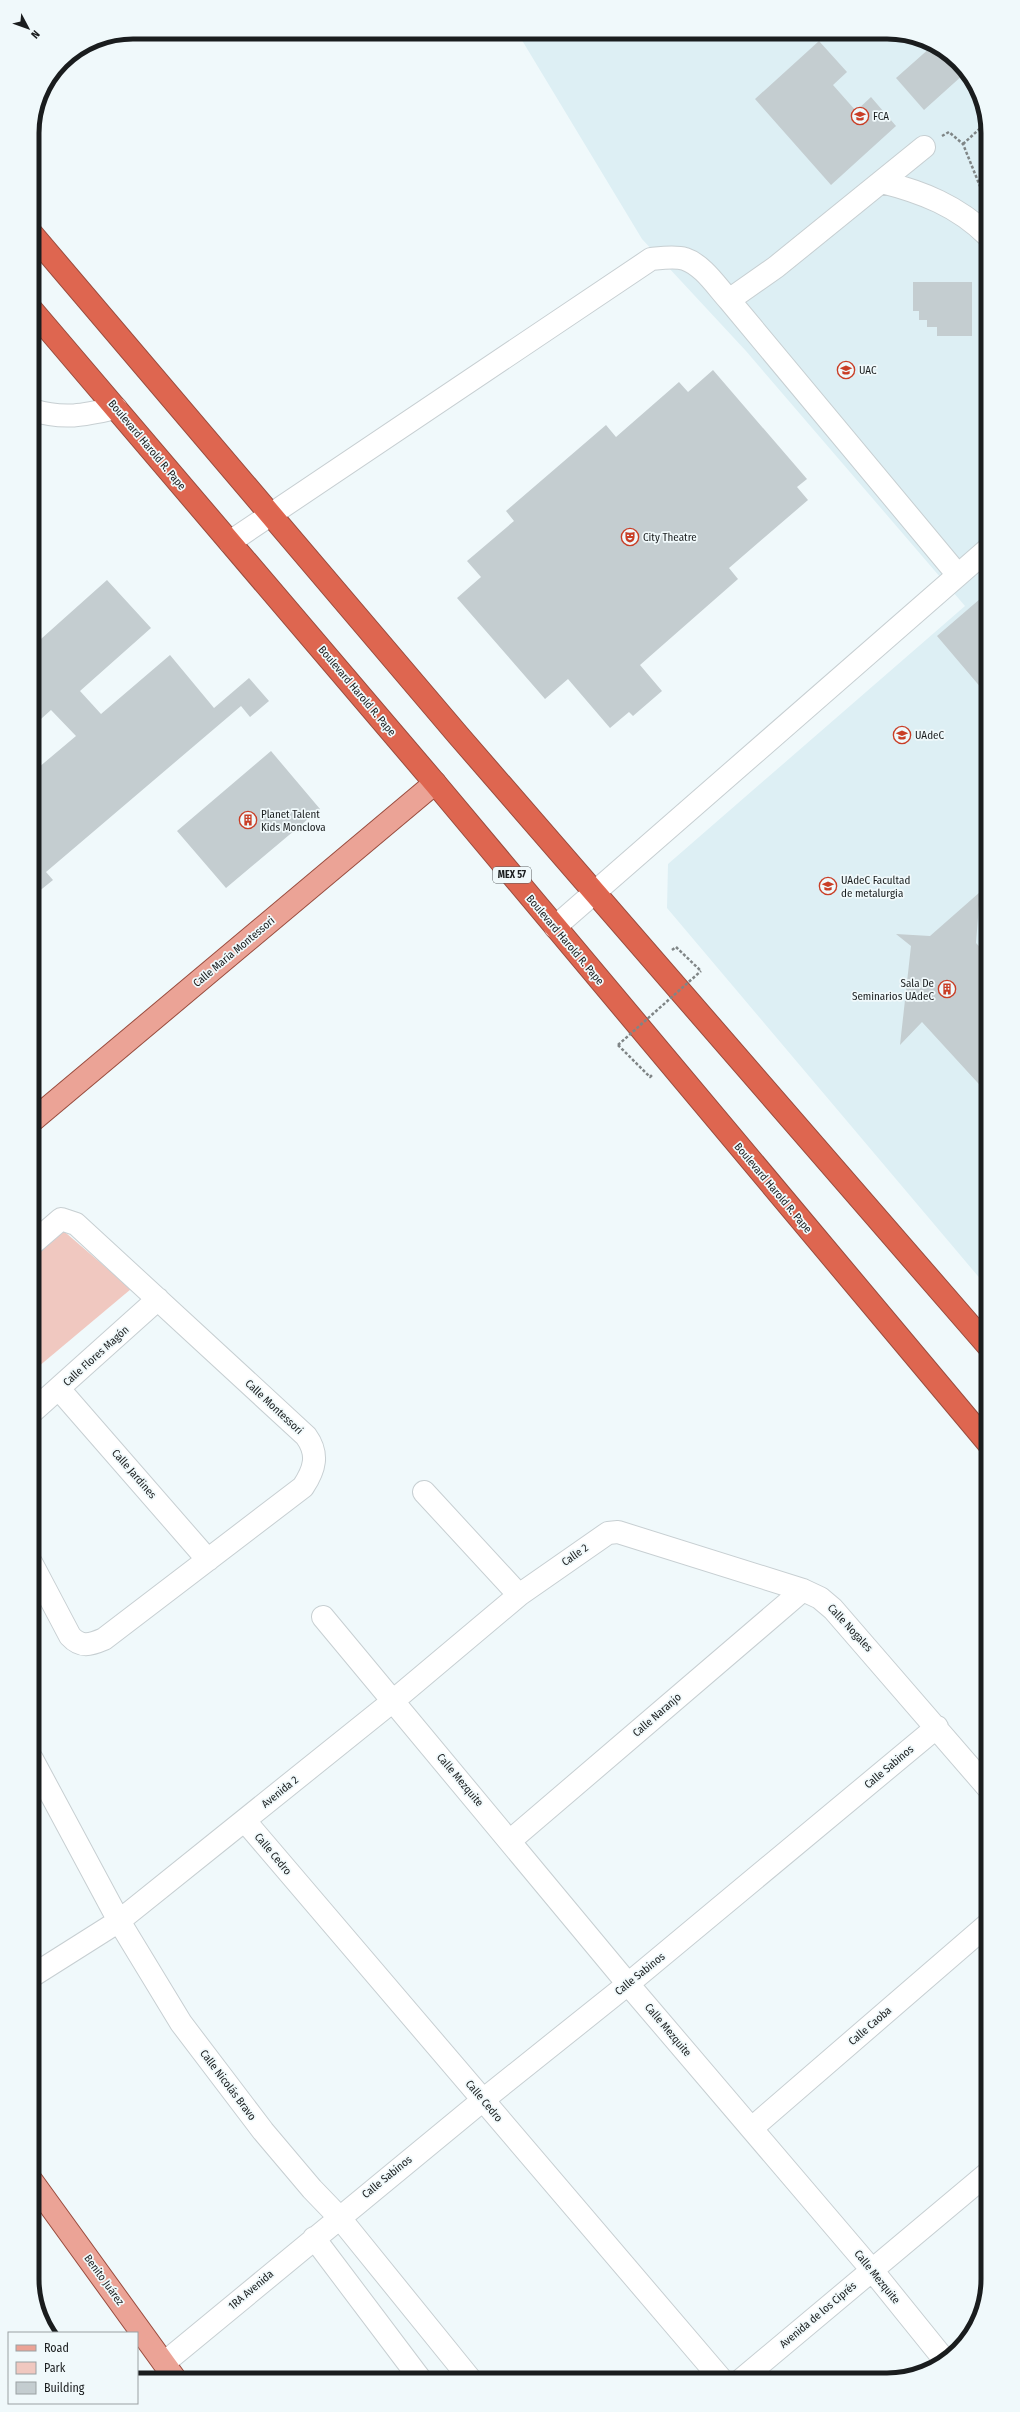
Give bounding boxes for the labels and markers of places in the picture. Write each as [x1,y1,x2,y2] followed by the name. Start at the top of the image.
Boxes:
[850,106,870,126] school or university icon: FCA
[873,110,889,123] place label: FCA
[836,360,856,380] school or university icon: UAC
[859,364,877,377] place label: UAC
[620,527,640,547] theatre icon: City Theatre
[643,531,697,544] place label: City Theatre
[892,725,912,745] school or university icon: UAdeC
[915,729,944,742] place label: UAdeC
[261,808,326,834] place label: Planet Talent Kids Monclova
[238,810,258,830] building icon: Planet Talent Kids Monclova
[841,874,910,900] place label: UAdeC Facultad de metalurgia
[818,876,838,896] school or university icon: UAdeC Facultad de metalurgia
[852,977,934,1003] place label: Sala De Seminarios UAdeC
[937,979,957,999] building icon: Sala De Seminarios UAdeC

